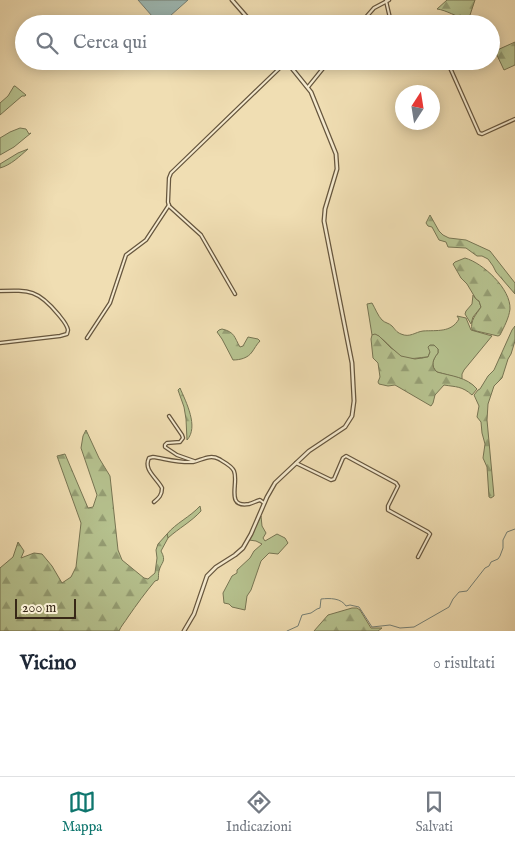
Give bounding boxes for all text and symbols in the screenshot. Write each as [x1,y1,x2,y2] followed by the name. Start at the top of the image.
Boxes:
[15,15,500,70] search box
[33,29,61,57] icon: search
[73,31,147,55] text: Cerca qui
[395,85,440,130] north arrow
[15,596,76,619] scale bar
[22,599,56,617] text: 200 m
[20,650,76,677] text: Vicino
[433,654,495,674] text: 0 risultati
[62,788,102,836] tab: Mappa
[226,788,292,836] tab: Indicazioni
[415,788,453,836] tab: Salvati

